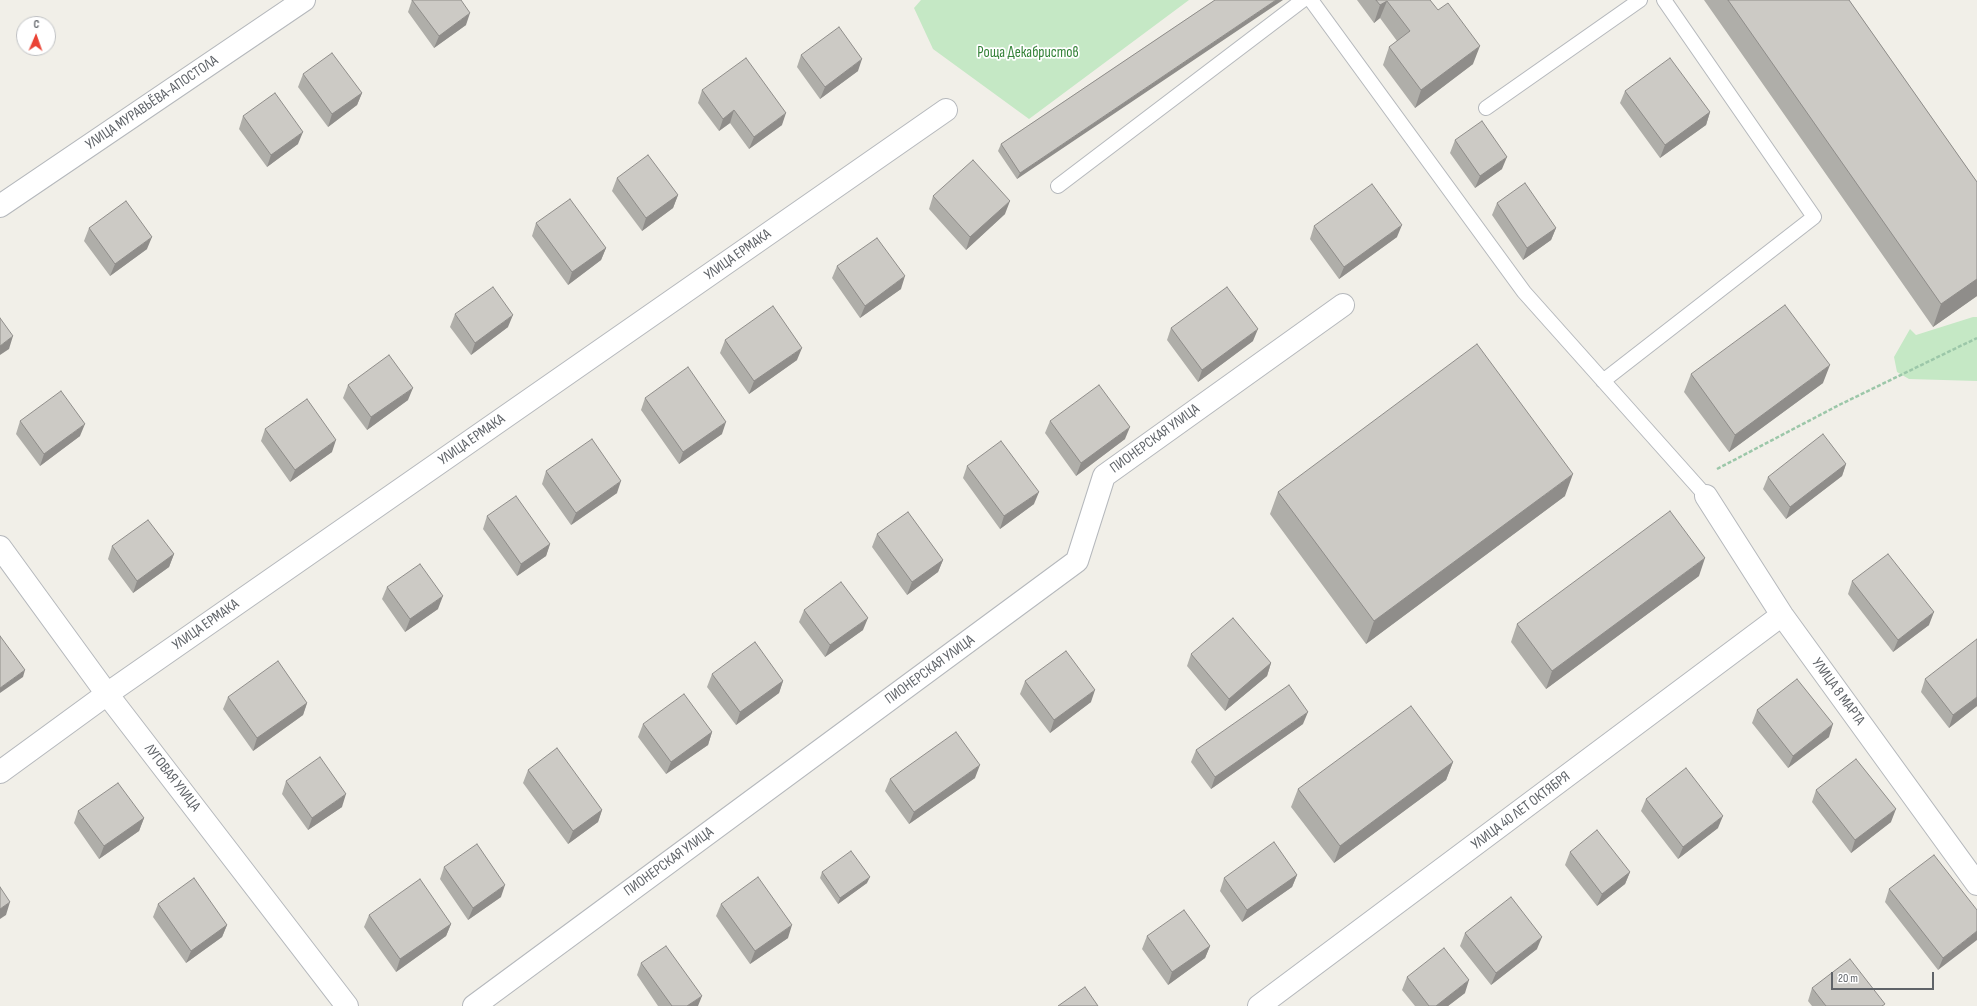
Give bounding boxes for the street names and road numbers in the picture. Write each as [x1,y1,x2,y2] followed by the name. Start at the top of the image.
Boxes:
[82,52,222,154] street label: УЛИЦА МУРАВЬЁВА-АПОСТОЛА
[701,225,775,285] street label: УЛИЦА ЕРМАКА
[1107,400,1203,478] street label: ПИОНЕРСКАЯ УЛИЦА
[435,410,509,470] street label: УЛИЦА ЕРМАКА
[169,595,243,655] street label: УЛИЦА ЕРМАКА
[882,631,978,709] street label: ПИОНЕРСКАЯ УЛИЦА
[1808,655,1868,729] street label: УЛИЦА 8 МАРТА
[140,741,204,815] street label: ЛУГОВАЯ УЛИЦА
[1468,768,1574,854] street label: УЛИЦА 40 ЛЕТ ОКТЯБРЯ
[621,823,717,901] street label: ПИОНЕРСКАЯ УЛИЦА

